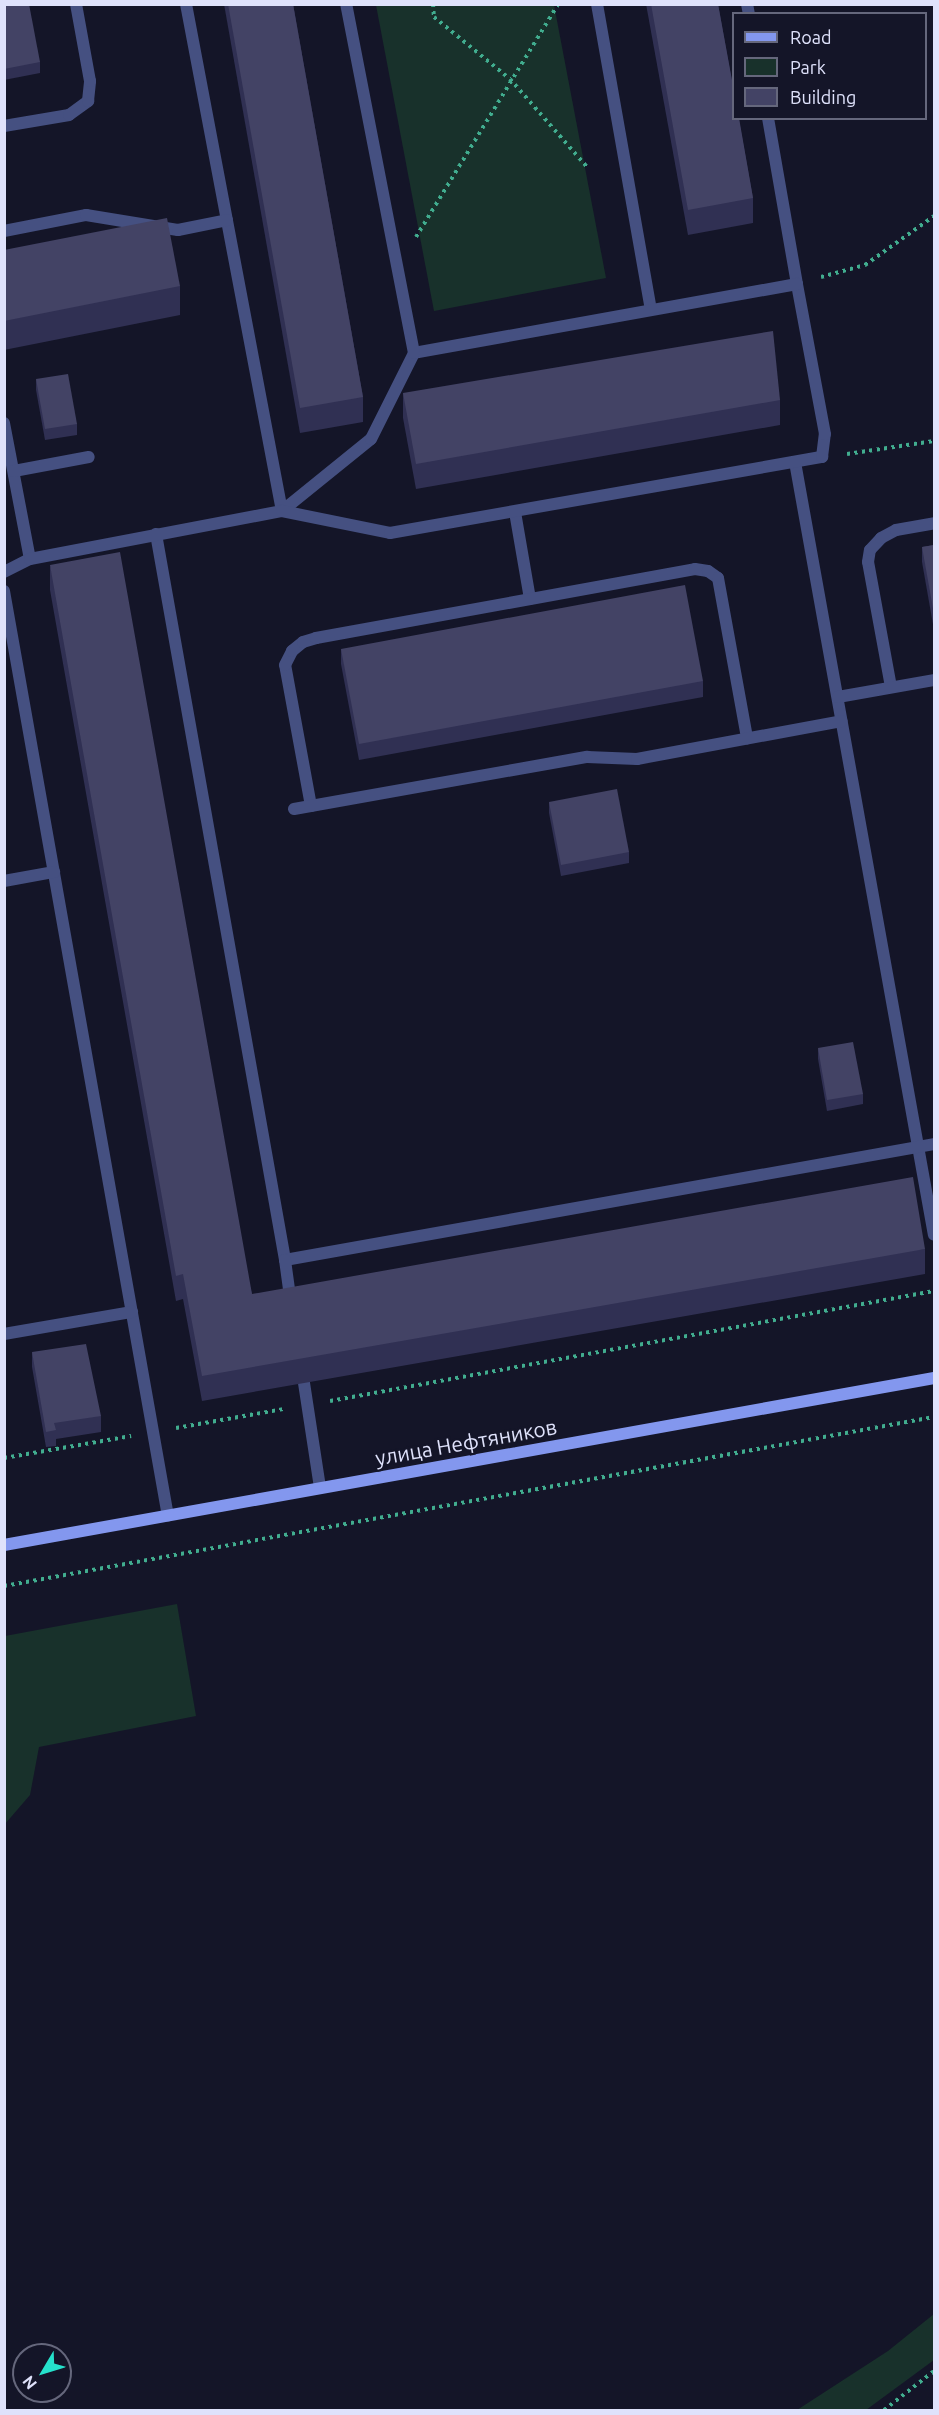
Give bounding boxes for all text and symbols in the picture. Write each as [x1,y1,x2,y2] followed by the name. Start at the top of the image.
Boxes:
[732,12,927,120] legend
[790,27,832,47] text: Road
[790,57,826,77] text: Park
[790,87,856,107] text: Building
[373,1414,559,1470] street label: улица Нефтяников
[12,2343,72,2403] north arrow
[19,2373,40,2393] text: N

